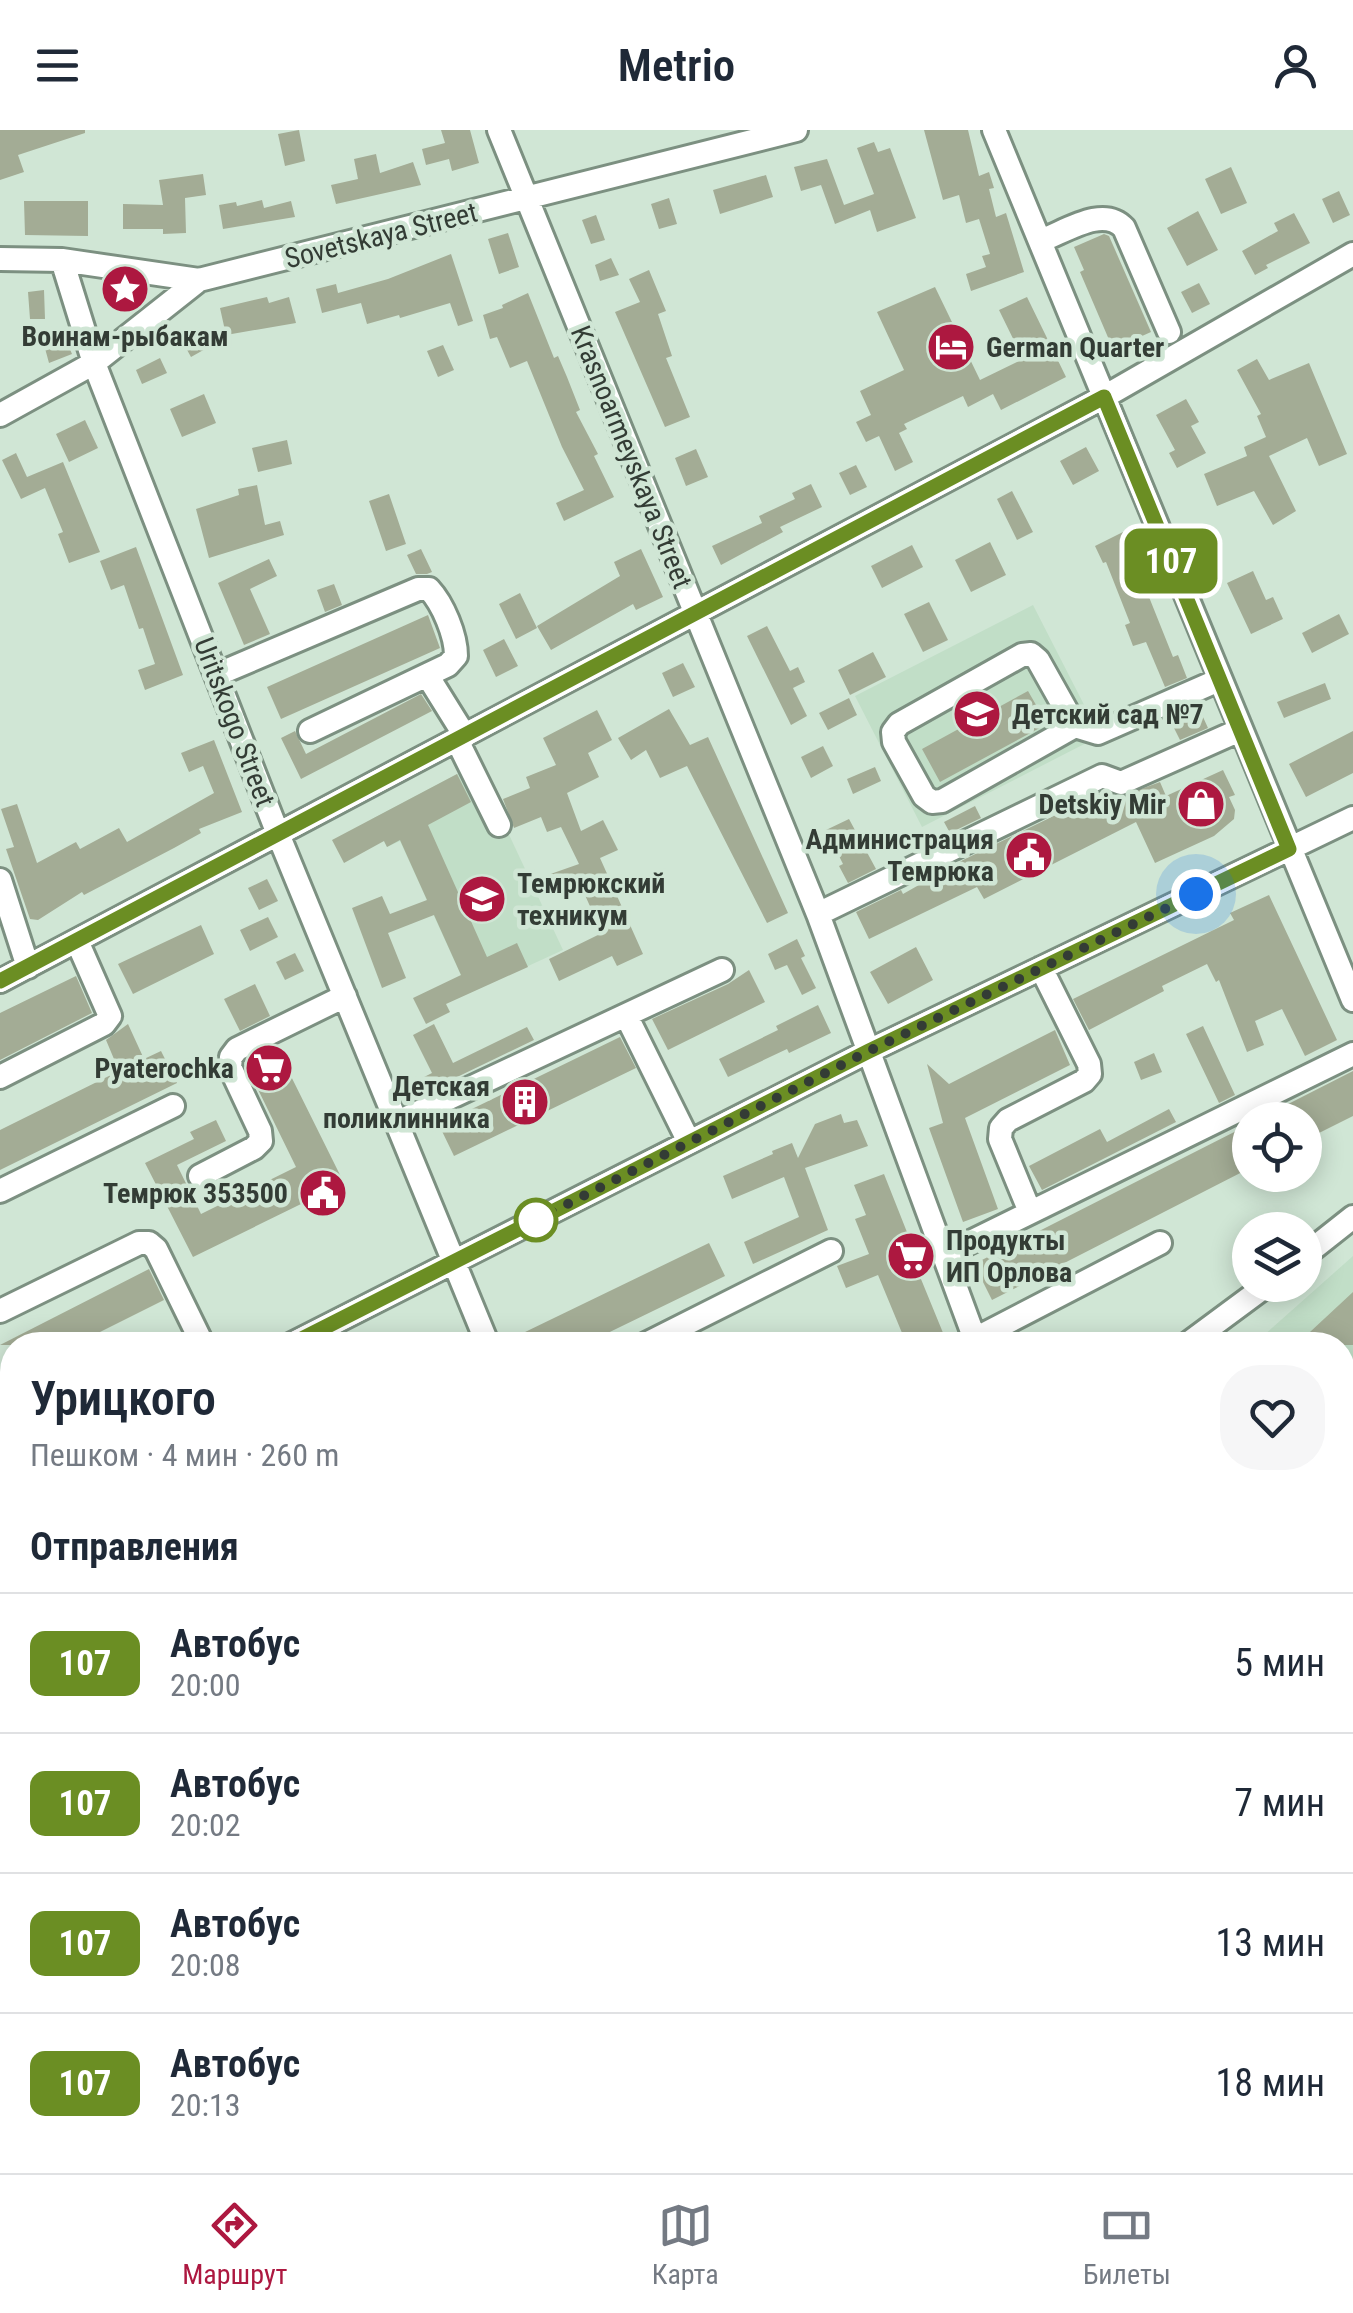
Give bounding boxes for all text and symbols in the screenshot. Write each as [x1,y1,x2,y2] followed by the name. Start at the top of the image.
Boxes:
[30,38,85,93] icon: menu
[1268,38,1323,93] icon: person
[618,39,735,92] text: Metrio
[282,196,481,275] street label: Sovetskaya Street
[99,263,151,315] place icon: Воинам-рыбакам
[22,320,228,353] place label: Воинам-рыбакам
[564,321,699,593] street label: Krasnoarmeyskaya Street
[925,321,977,373] hotel icon: German Quarter
[986,331,1164,364] place label: German Quarter
[1114,528,1228,594] line badge: 107
[1144,541,1198,582] text: 107
[187,633,282,811] street label: Uritskogo Street
[951,688,1003,740] school or university icon: Детский сад №7
[1012,698,1204,731] place label: Детский сад №7
[1175,778,1227,830] shop icon: Detskiy Mir
[1039,788,1166,821] place label: Detskiy Mir
[806,823,994,888] place label: Администрация Темрюка
[1003,829,1055,881] public building icon: Администрация Темрюка
[517,867,665,932] place label: Темрюкский техникум
[1171,869,1221,919] your location
[456,873,508,925] school or university icon: Темрюкский техникум
[243,1042,295,1094] supermarket icon: Pyaterochka
[94,1052,234,1085] place label: Pyaterochka
[323,1070,490,1135] place label: Детская поликлинника
[499,1076,551,1128] building icon: Детская поликлинника
[1232,1102,1322,1302] map controls
[1232,1102,1322,1192] button: locate
[297,1167,349,1219] public building icon: Темрюк 353500
[103,1177,288,1210] place label: Темрюк 353500
[515,1199,557,1241] unlabelled marker
[1232,1212,1322,1302] button: layers
[946,1224,1072,1289] place label: Продукты ИП Орлова
[885,1230,937,1282] supermarket icon: Продукты ИП Орлова
[1220,1365,1325,1470] button: heart
[30,1370,216,1427] text: Урицкого
[30,1436,339,1474] text: Пешком · 4 мин · 260 m
[30,1525,239,1569] text: Отправления
[170,1622,300,1666] text: Автобус
[1234,1641,1325,1685] text: 5 мин
[58,1643,112,1684] text: 107
[170,1666,241,1704] text: 20:00
[170,1762,300,1806] text: Автобус
[1234,1781,1325,1825] text: 7 мин
[58,1783,112,1824] text: 107
[170,1806,241,1844] text: 20:02
[170,1902,300,1946] text: Автобус
[1216,1921,1325,1965] text: 13 мин
[58,1923,112,1964] text: 107
[170,1946,241,1984] text: 20:08
[170,2042,300,2086] text: Автобус
[1216,2061,1325,2105] text: 18 мин
[58,2063,112,2104] text: 107
[170,2086,241,2124] text: 20:13
[182,2198,287,2291] tab: Маршрут
[652,2198,719,2291] tab: Карта
[1083,2198,1171,2291] tab: Билеты

